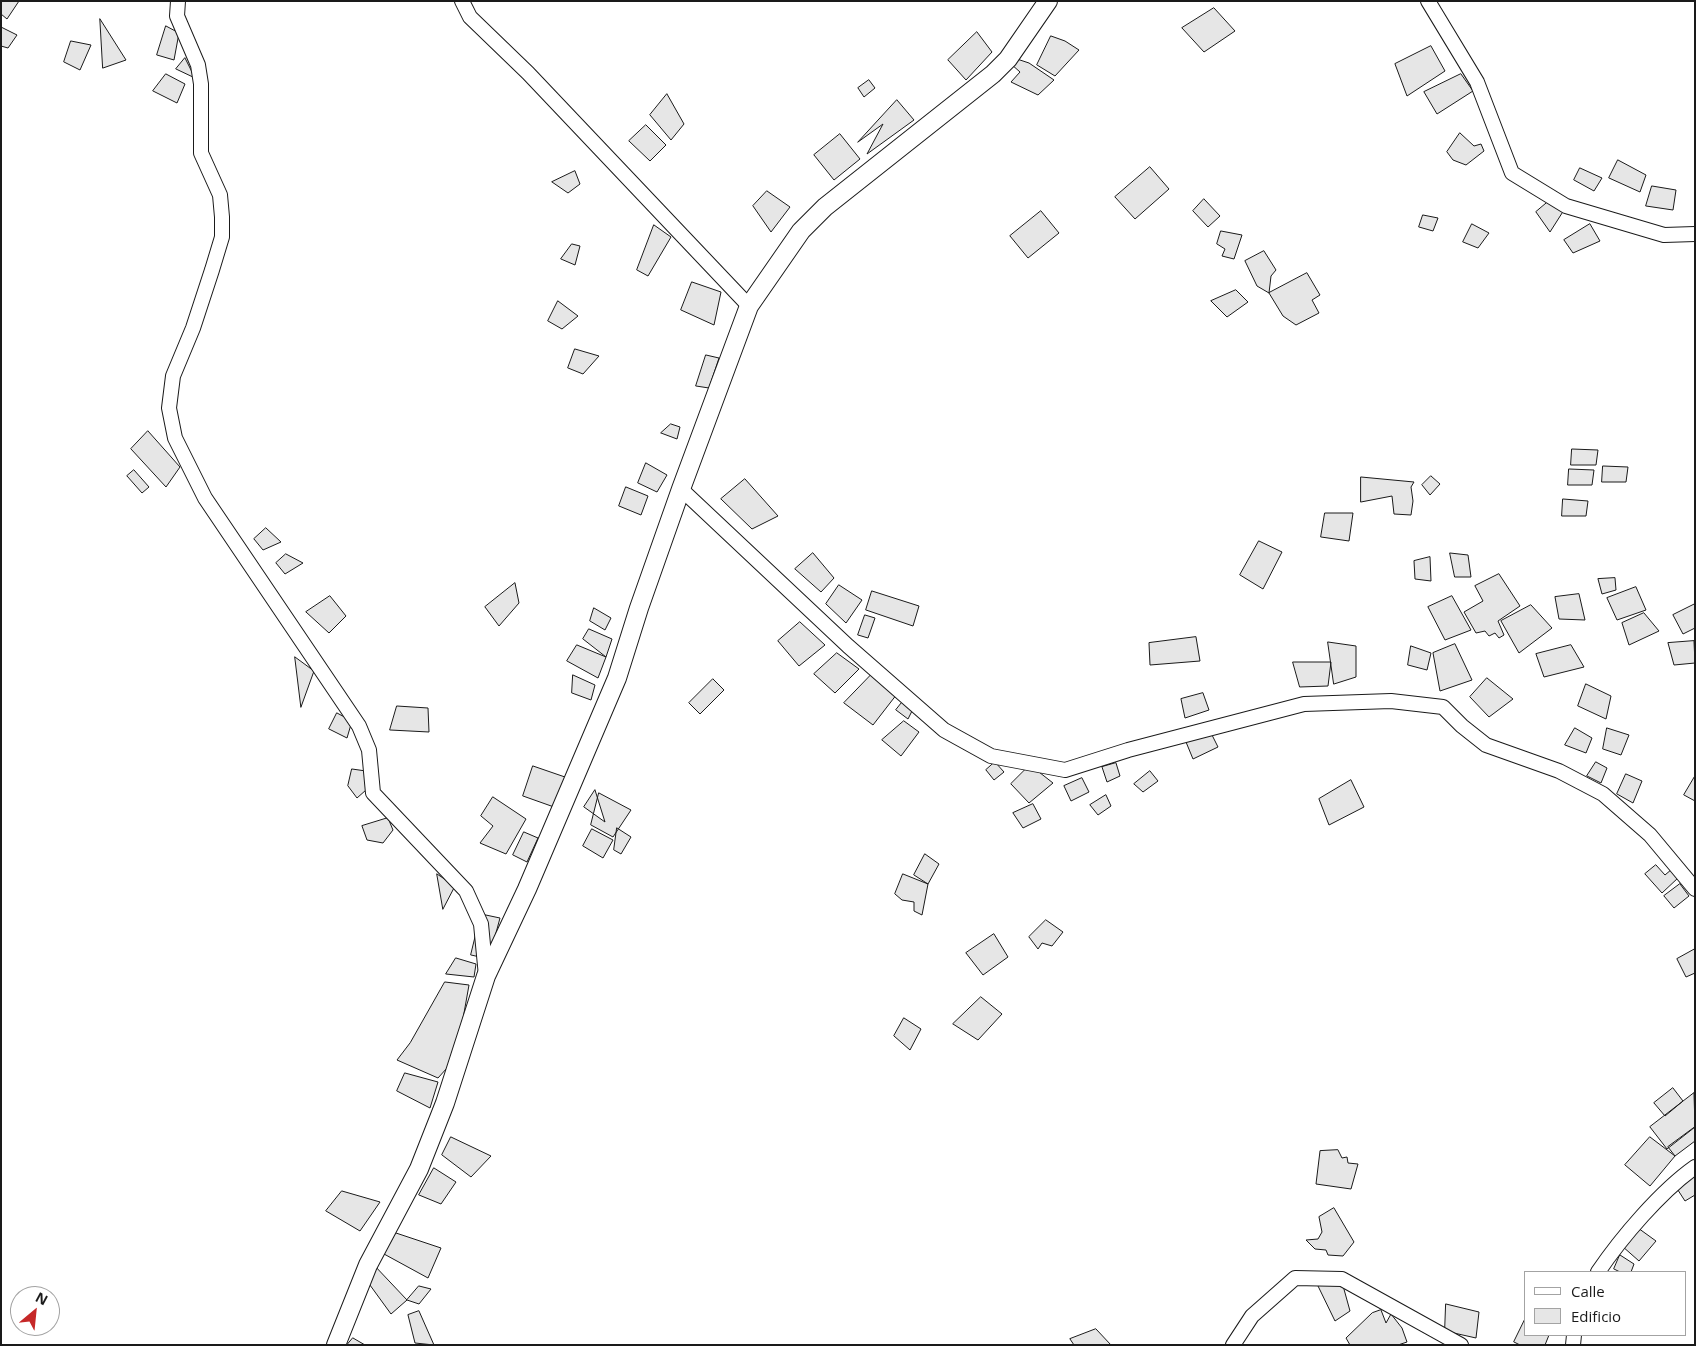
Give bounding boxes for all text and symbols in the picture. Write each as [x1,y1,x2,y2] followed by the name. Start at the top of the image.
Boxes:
[1524,1271,1686,1336] legend
[1571,1281,1605,1301] text: Calle
[10,1286,60,1336] north arrow
[32,1287,51,1309] text: N
[1571,1306,1621,1326] text: Edificio

